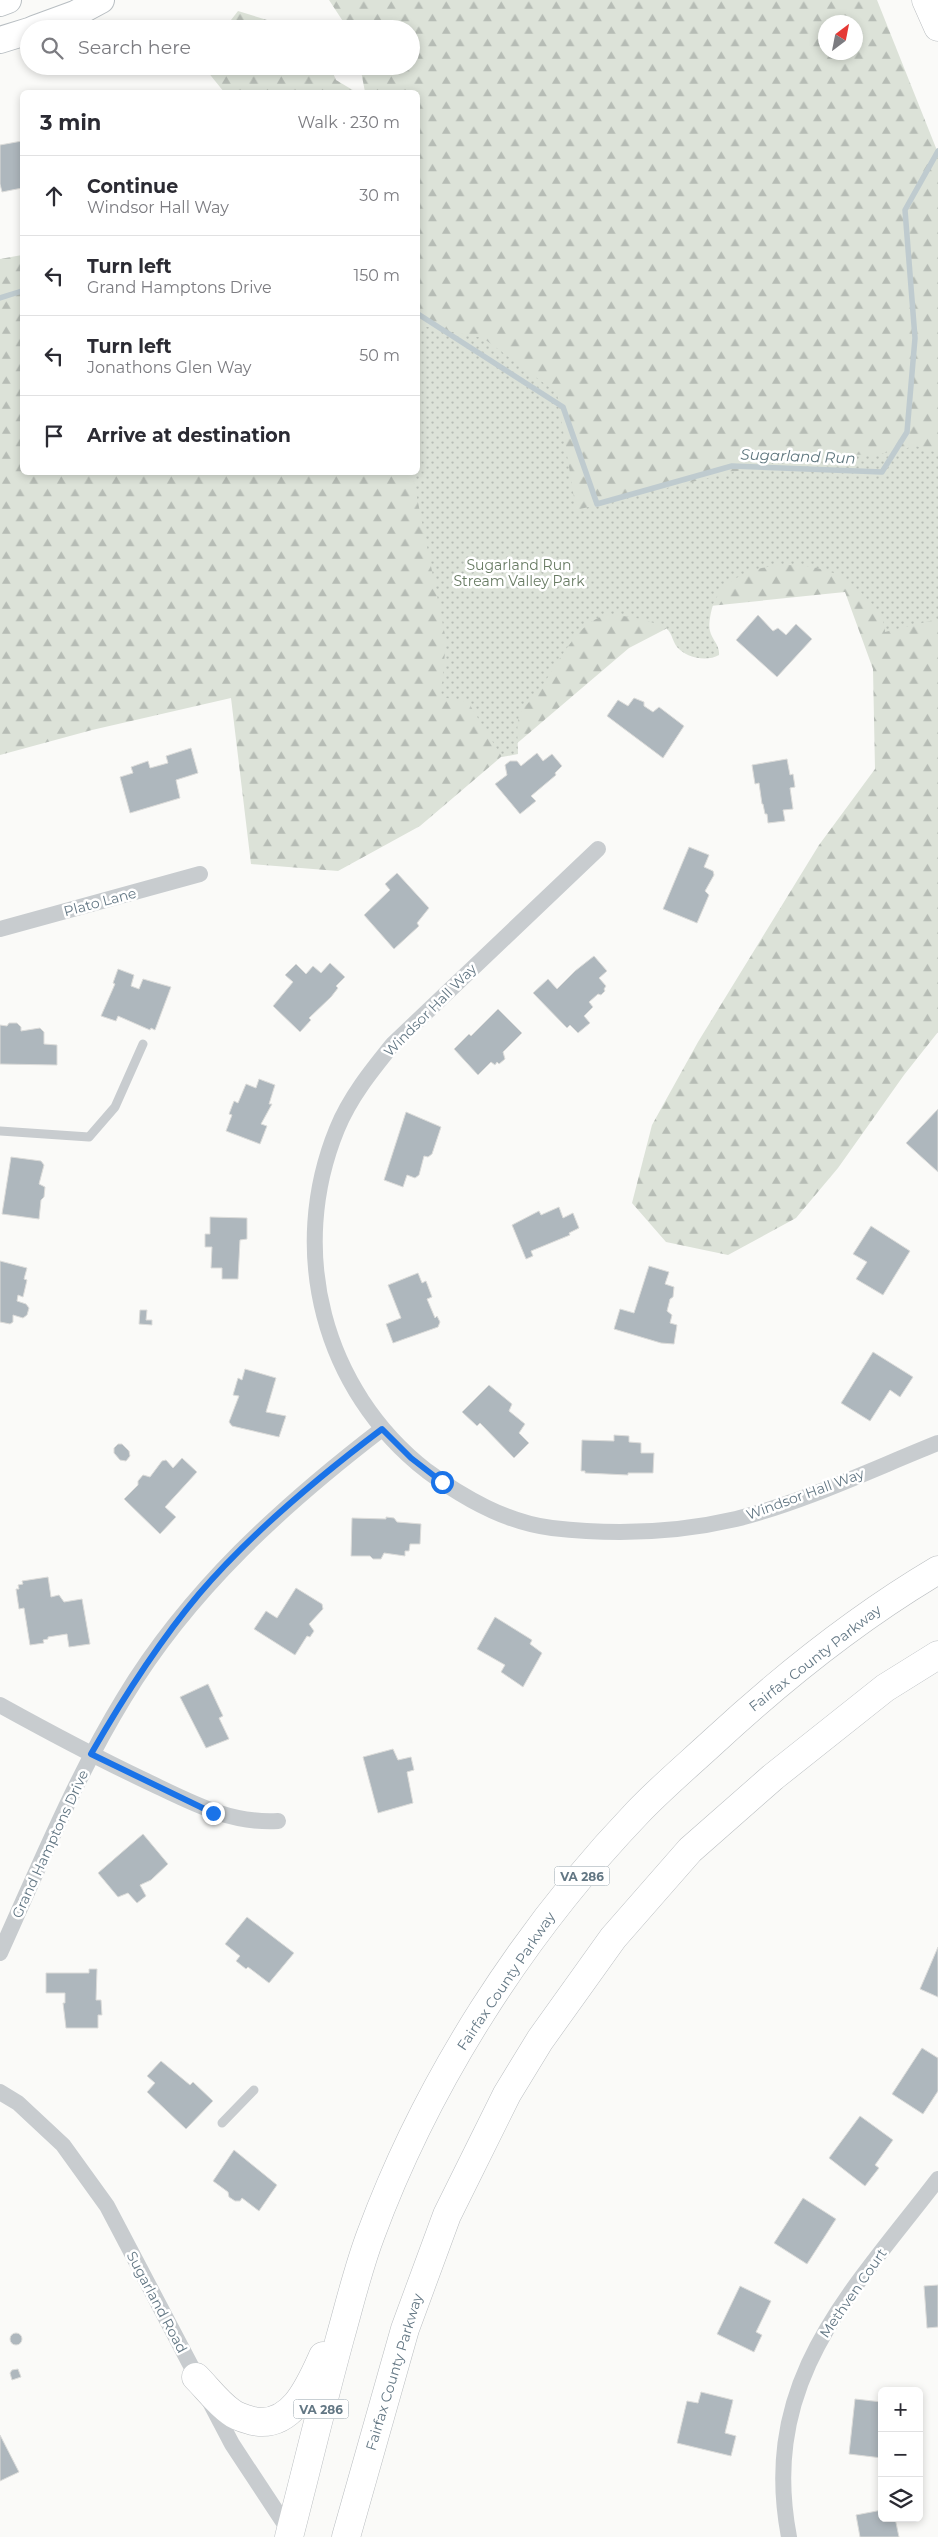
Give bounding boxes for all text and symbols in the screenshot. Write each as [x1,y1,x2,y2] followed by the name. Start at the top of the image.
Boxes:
[818,15,863,60] north arrow
[20,20,420,75] search box
[38,34,66,62] icon: search
[78,36,191,59] text: Search here
[40,110,101,135] text: 3 min
[298,113,400,132] text: Walk · 230 m
[87,175,178,198] text: Continue
[40,182,68,210] icon: ahead
[359,186,400,205] text: 30 m
[87,198,229,217] text: Windsor Hall Way
[87,255,172,278] text: Turn left
[40,262,68,290] icon: left
[353,266,400,285] text: 150 m
[87,278,272,297] text: Grand Hamptons Drive
[87,335,172,358] text: Turn left
[40,342,68,370] icon: left
[359,346,400,365] text: 50 m
[87,358,252,377] text: Jonathons Glen Way
[40,422,68,450] icon: arrive
[87,424,291,447] text: Arrive at destination
[740,444,856,468] water label: Sugarland Run
[453,556,585,590] park label: Sugarland Run Stream Valley Park
[62,884,138,920] street label: Plato Lane
[380,959,481,1060] street label: Windsor Hall Way
[744,1464,867,1524] street label: Windsor Hall Way
[431,1471,454,1494] route start
[745,1600,885,1715] street label: Fairfax County Parkway
[8,1767,92,1921] street label: Grand Hamptons Drive
[202,1802,225,1825] route end
[554,1866,610,1885] road number: VA 286
[453,1908,559,2054] street label: Fairfax County Parkway
[815,2245,891,2341] street label: Methven Court
[123,2248,191,2356] street label: Sugarland Road
[362,2291,427,2453] street label: Fairfax County Parkway
[878,2387,923,2522] map controls
[878,2387,923,2432] button: +
[294,2400,348,2418] road number: VA 286
[878,2432,923,2477] button: −
[878,2477,923,2522] button: layers

